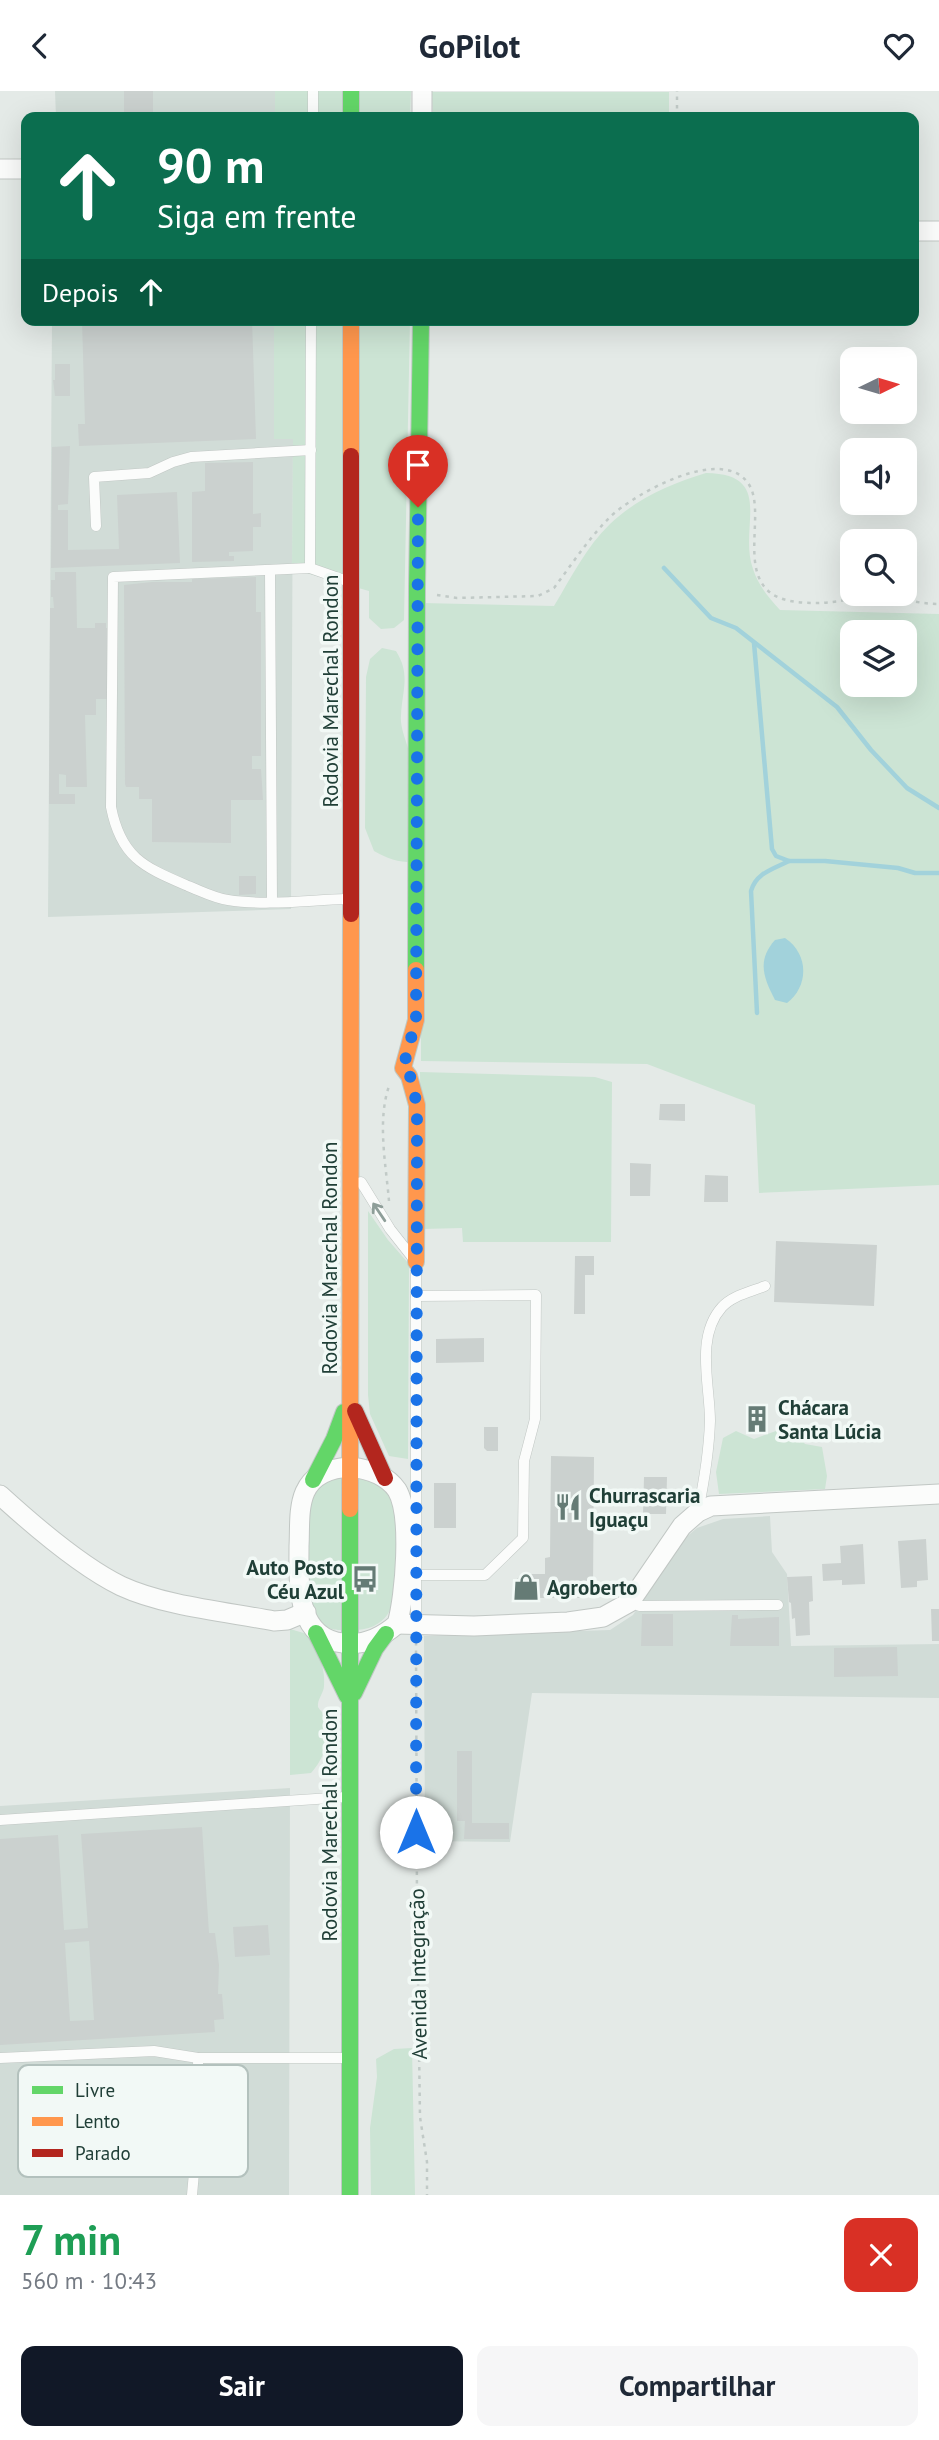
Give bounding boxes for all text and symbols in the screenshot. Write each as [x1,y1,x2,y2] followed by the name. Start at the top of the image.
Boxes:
[419,25,520,67] text: GoPilot
[21,27,59,65] icon: back
[880,27,918,65] icon: heart
[157,133,264,197] text: 90 m
[42,140,133,231] icon: ahead
[157,195,357,237] text: Siga em frente
[132,273,170,311] icon: ahead
[42,276,118,309] text: Depois
[840,347,917,423] north arrow
[840,347,917,697] map controls
[388,435,448,507] pin
[840,438,917,515] button: sound
[399,446,437,484] icon: arrive
[840,529,917,606] button: search
[317,575,344,807] street label: Rodovia Marechal Rondon
[840,620,917,697] button: layers
[316,1142,343,1374] street label: Rodovia Marechal Rondon
[371,1202,385,1222] one-way arrow
[778,1394,881,1445] place label: Chácara Santa Lúcia
[742,1404,772,1434] building icon: Chácara Santa Lúcia
[589,1482,700,1533] place label: Churrascaria Iguaçu
[553,1492,583,1522] restaurant icon: Churrascaria Iguaçu
[246,1554,345,1605] place label: Auto Posto Céu Azul
[350,1564,380,1594] bus stop icon: Auto Posto Céu Azul
[511,1572,541,1602] shop icon: Agroberto
[547,1574,638,1601] place label: Agroberto
[316,1709,343,1941] street label: Rodovia Marechal Rondon
[379,1795,453,1869] position arrow
[403,1888,433,2060] street label: Avenida Integração
[18,2065,248,2177] legend
[75,2078,115,2102] text: Livre
[75,2109,120,2133] text: Lento
[75,2141,131,2165] text: Parado
[21,2212,121,2267] text: 7 min
[844,2218,918,2292] button: close
[21,2266,157,2295] text: 560 m · 10:43
[21,2346,463,2426] button: Sair
[477,2346,918,2426] button: Compartilhar

